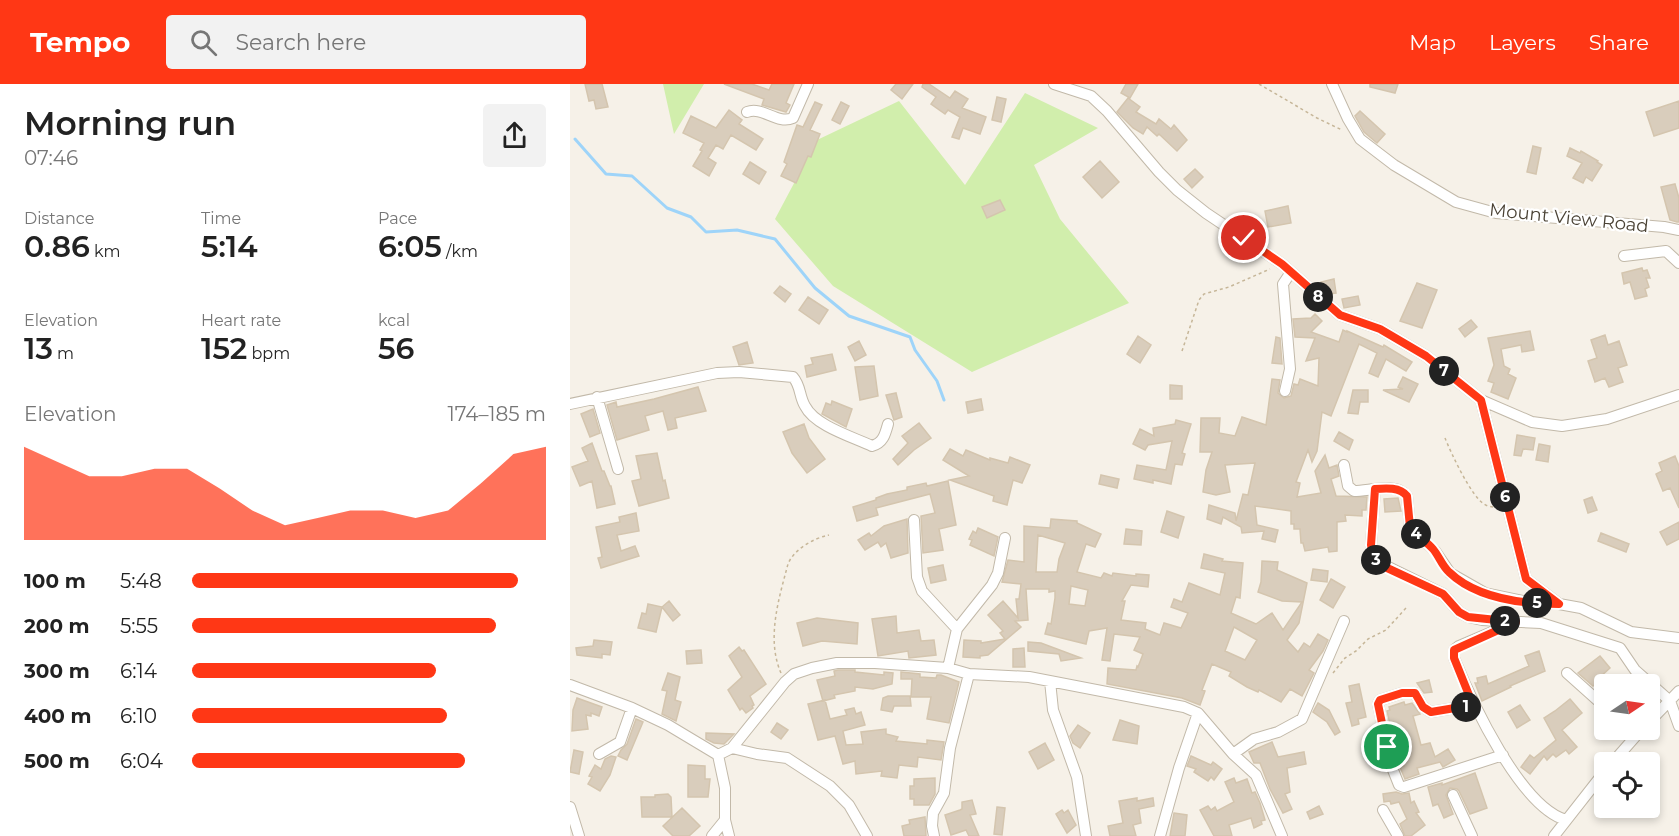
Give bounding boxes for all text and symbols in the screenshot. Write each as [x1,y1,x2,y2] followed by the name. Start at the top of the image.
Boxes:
[166,15,586,69] search box
[30,25,130,59] text: Tempo
[187,26,220,59] icon: search
[235,29,366,56] text: Search here
[1409,30,1456,55] text: Map
[1489,30,1556,55] text: Layers
[1589,30,1649,55] text: Share
[24,103,236,143] text: Morning run
[483,104,546,167] button: share
[24,146,78,170] text: 07:46
[1488,199,1650,237] street label: Mount View Road
[24,209,94,228] text: Distance
[201,209,241,228] text: Time
[378,209,417,228] text: Pace
[1218,212,1269,263] pin
[1227,221,1260,254] icon: check
[24,228,90,265] text: 0.86
[201,228,258,265] text: 5:14
[378,228,442,265] text: 6:05
[90,242,120,261] text: km
[442,242,478,261] text: /km
[1303,282,1333,312] pin: 8
[1313,287,1323,306] text: 8
[24,311,98,330] text: Elevation
[201,311,281,330] text: Heart rate
[378,311,410,330] text: kcal
[24,330,53,367] text: 13
[201,330,247,367] text: 152
[378,330,414,367] text: 56
[53,344,74,363] text: m
[247,344,290,363] text: bpm
[1429,356,1459,386] pin: 7
[1439,361,1449,380] text: 7
[24,402,116,426] text: Elevation
[447,402,546,426] text: 174–185 m
[1490,482,1520,512] pin: 6
[1500,487,1510,506] text: 6
[1401,519,1431,549] pin: 4
[1410,524,1422,543] text: 4
[1361,545,1391,575] pin: 3
[1371,550,1381,569] text: 3
[24,569,86,593] text: 100 m
[120,569,162,593] text: 5:48
[1522,588,1552,618] pin: 5
[1532,593,1542,612] text: 5
[1490,606,1520,636] pin: 2
[1500,611,1510,630] text: 2
[24,614,90,638] text: 200 m
[120,614,158,638] text: 5:55
[24,659,90,683] text: 300 m
[120,659,157,683] text: 6:14
[1594,674,1660,740] north arrow
[1594,674,1660,818] map controls
[1451,692,1481,722] pin: 1
[1463,697,1469,716] text: 1
[24,704,92,728] text: 400 m
[120,704,157,728] text: 6:10
[1361,721,1412,772] pin
[1370,730,1403,763] icon: arrive
[24,749,90,773] text: 500 m
[120,749,163,773] text: 6:04
[1594,752,1660,818] button: locate

